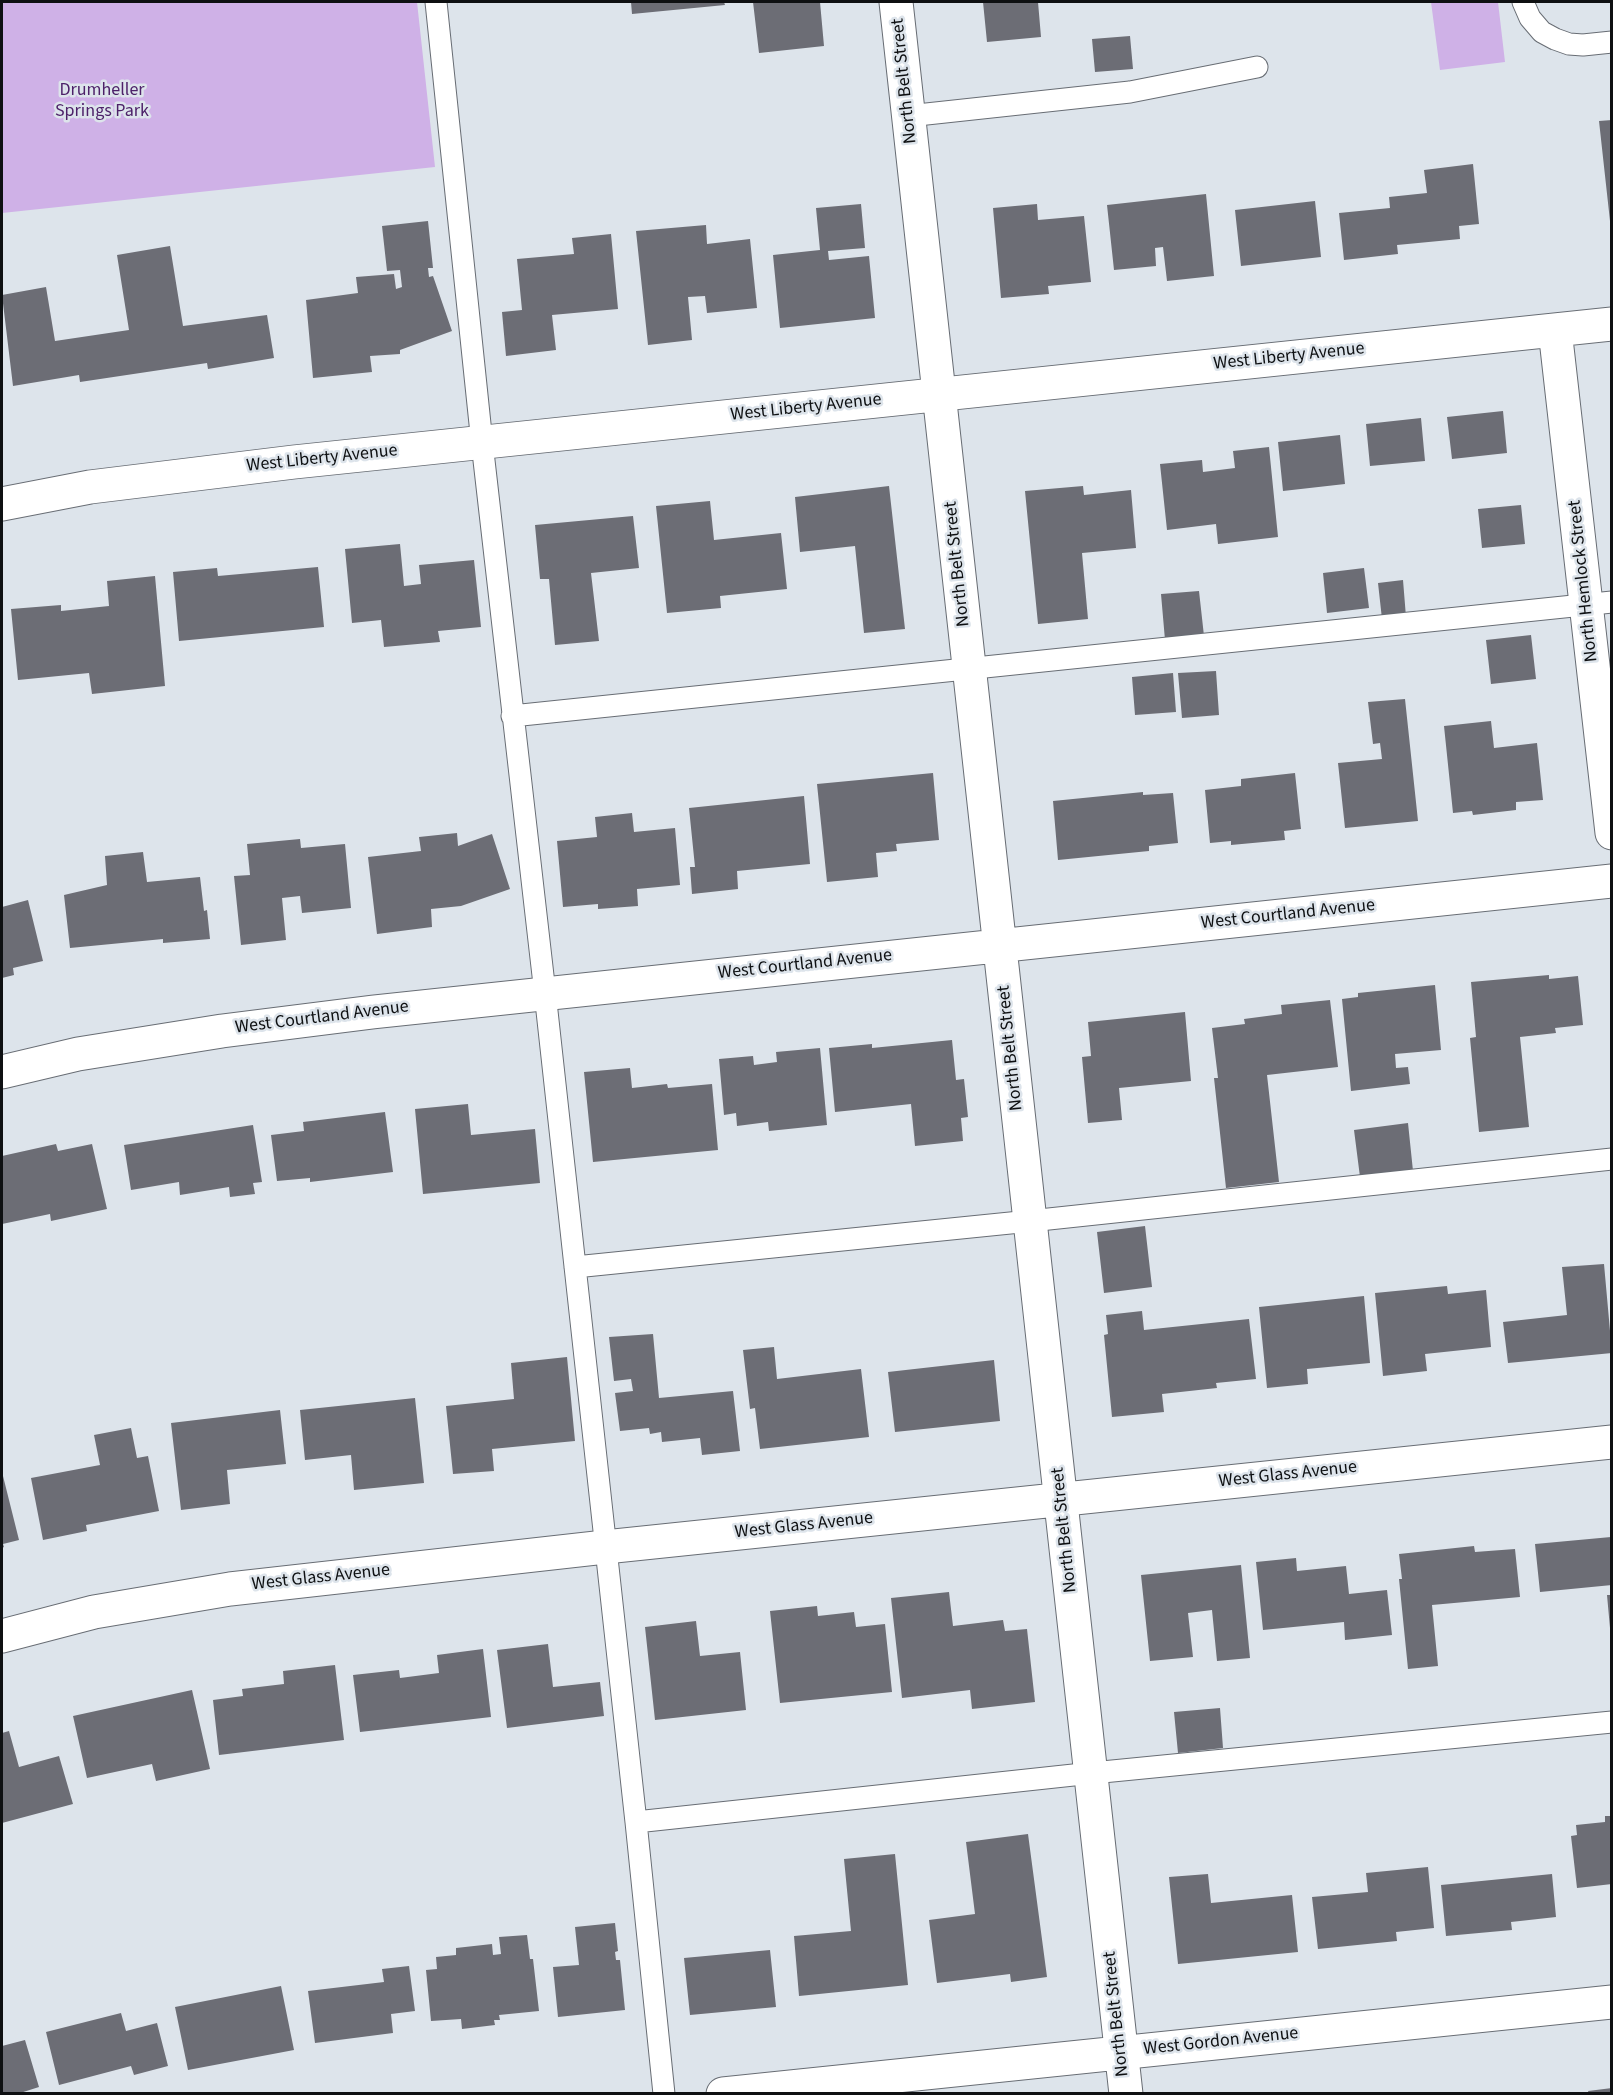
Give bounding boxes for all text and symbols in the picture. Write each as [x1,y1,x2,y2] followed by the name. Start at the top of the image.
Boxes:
[888,17,922,145] street label: North Belt Street
[55,80,149,122] park label: Drumheller Springs Park
[1212,338,1366,376] street label: West Liberty Avenue
[729,389,883,427] street label: West Liberty Avenue
[245,440,399,478] street label: West Liberty Avenue
[1565,499,1603,663] street label: North Hemlock Street
[941,500,975,628] street label: North Belt Street
[1200,895,1376,935] street label: West Courtland Avenue
[717,945,893,985] street label: West Courtland Avenue
[994,984,1028,1112] street label: North Belt Street
[234,997,410,1039] street label: West Courtland Avenue
[1218,1457,1358,1493] street label: West Glass Avenue
[1048,1466,1082,1594] street label: North Belt Street
[734,1508,874,1544] street label: West Glass Avenue
[251,1560,391,1596] street label: West Glass Avenue
[1100,1950,1134,2078] street label: North Belt Street
[1143,2023,1299,2061] street label: West Gordon Avenue

